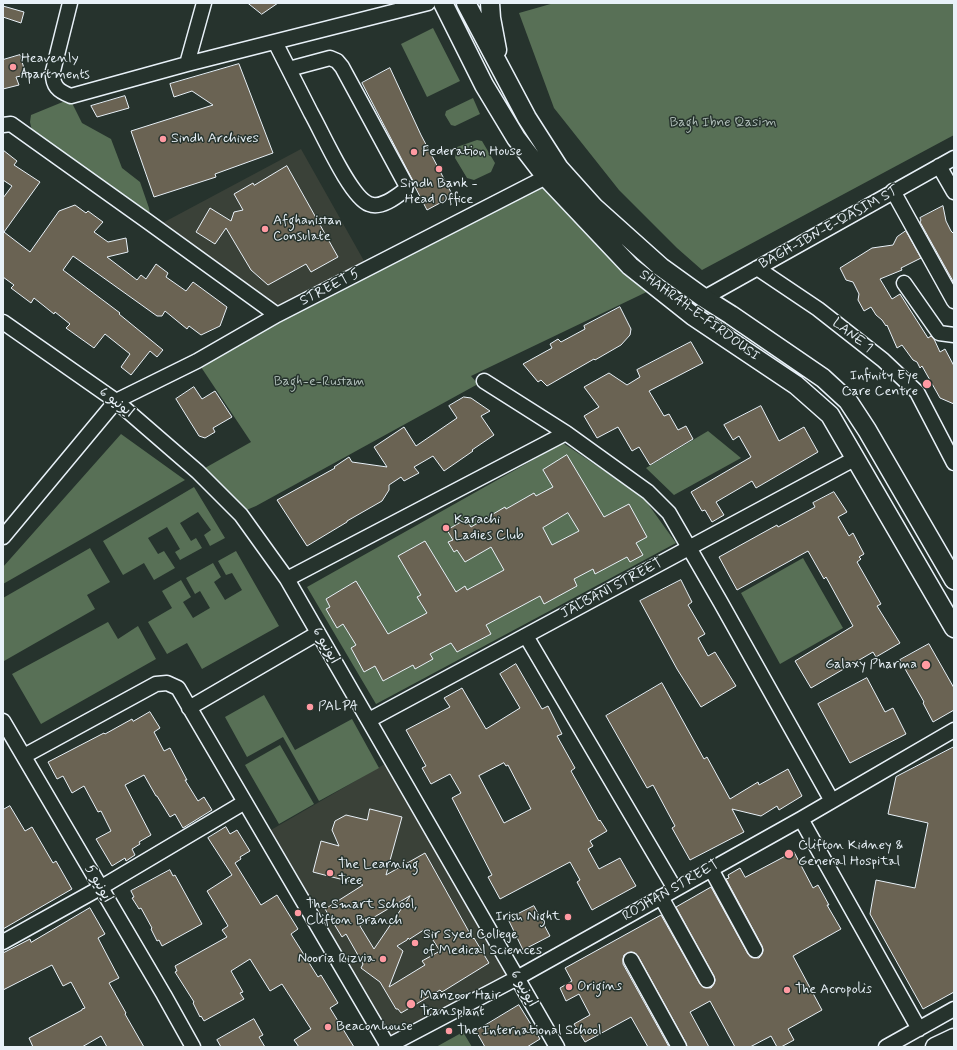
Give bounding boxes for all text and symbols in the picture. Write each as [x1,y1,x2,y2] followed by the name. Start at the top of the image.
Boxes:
[21,51,90,84] place label: Heavenly Apartments
[8,62,18,72] marker: Heavenly Apartments
[669,115,777,131] park label: Bagh Ibne Qasim
[171,131,259,147] place label: Sindh Archives
[158,134,168,144] marker: Sindh Archives
[422,144,522,160] place label: Federation House
[409,147,419,157] marker: Federation House
[434,164,444,174] marker: Sindh Bank - Head Office
[400,176,478,208] place label: Sindh Bank - Head Office
[757,183,901,273] street label: BAGH-IBN-E-QASIM ST
[273,213,342,246] place label: Afghanistan Consulate
[260,224,270,234] marker: Afghanistan Consulate
[297,266,363,310] street label: STREET 5
[636,267,762,365] street label: SHAHRAH-E-FIRDOUSI
[828,315,876,357] street label: LANE 1
[842,368,918,400] place label: Infinity Eye Care Centre
[274,374,364,390] park label: Bagh-e-Rustam
[921,378,933,390] marker: Infinity Eye Care Centre
[95,384,137,422] street label: ایونیو 6
[454,512,524,544] place label: Karachi Ladies Club
[441,523,451,533] marker: Karachi Ladies Club
[558,555,666,623] street label: JALBANI STREET
[308,625,342,667] street label: ایونیو 6
[825,657,917,673] place label: Galaxy Pharma
[920,659,932,671] marker: Galaxy Pharma
[318,699,358,715] place label: PALPA
[305,702,315,712] marker: PALPA
[798,838,903,870] place label: Clifton Kidney & General Hospital
[783,848,795,860] marker: Clifton Kidney & General Hospital
[338,857,419,890] place label: The Learning Tree
[620,857,722,925] street label: ROJHAN STREET
[81,862,115,906] street label: ایونیو 5
[325,868,335,878] marker: The Learning Tree
[306,897,417,930] place label: The Smart School, Clifton Branch
[293,908,303,918] marker: The Smart School, Clifton Branch
[495,909,560,925] place label: Irish Night
[563,912,573,922] marker: Irish Night
[423,927,542,960] place label: Sir Syed College of Medical Sciences
[410,938,420,948] marker: Sir Syed College of Medical Sciences
[298,951,375,967] place label: Nooria Rizvia
[378,954,388,964] marker: Nooria Rizvia
[506,968,540,1010] street label: ایونیو 6
[577,979,622,995] place label: Origins
[564,982,574,992] marker: Origins
[795,982,872,998] place label: The Acropolis
[782,985,792,995] marker: The Acropolis
[420,988,501,1020] place label: Manzoor Hair Transplant
[405,998,417,1010] marker: Manzoor Hair Transplant
[336,1019,413,1035] place label: Beaconhouse
[323,1022,333,1032] marker: Beaconhouse
[457,1023,601,1039] place label: The International School
[444,1026,454,1036] marker: The International School

